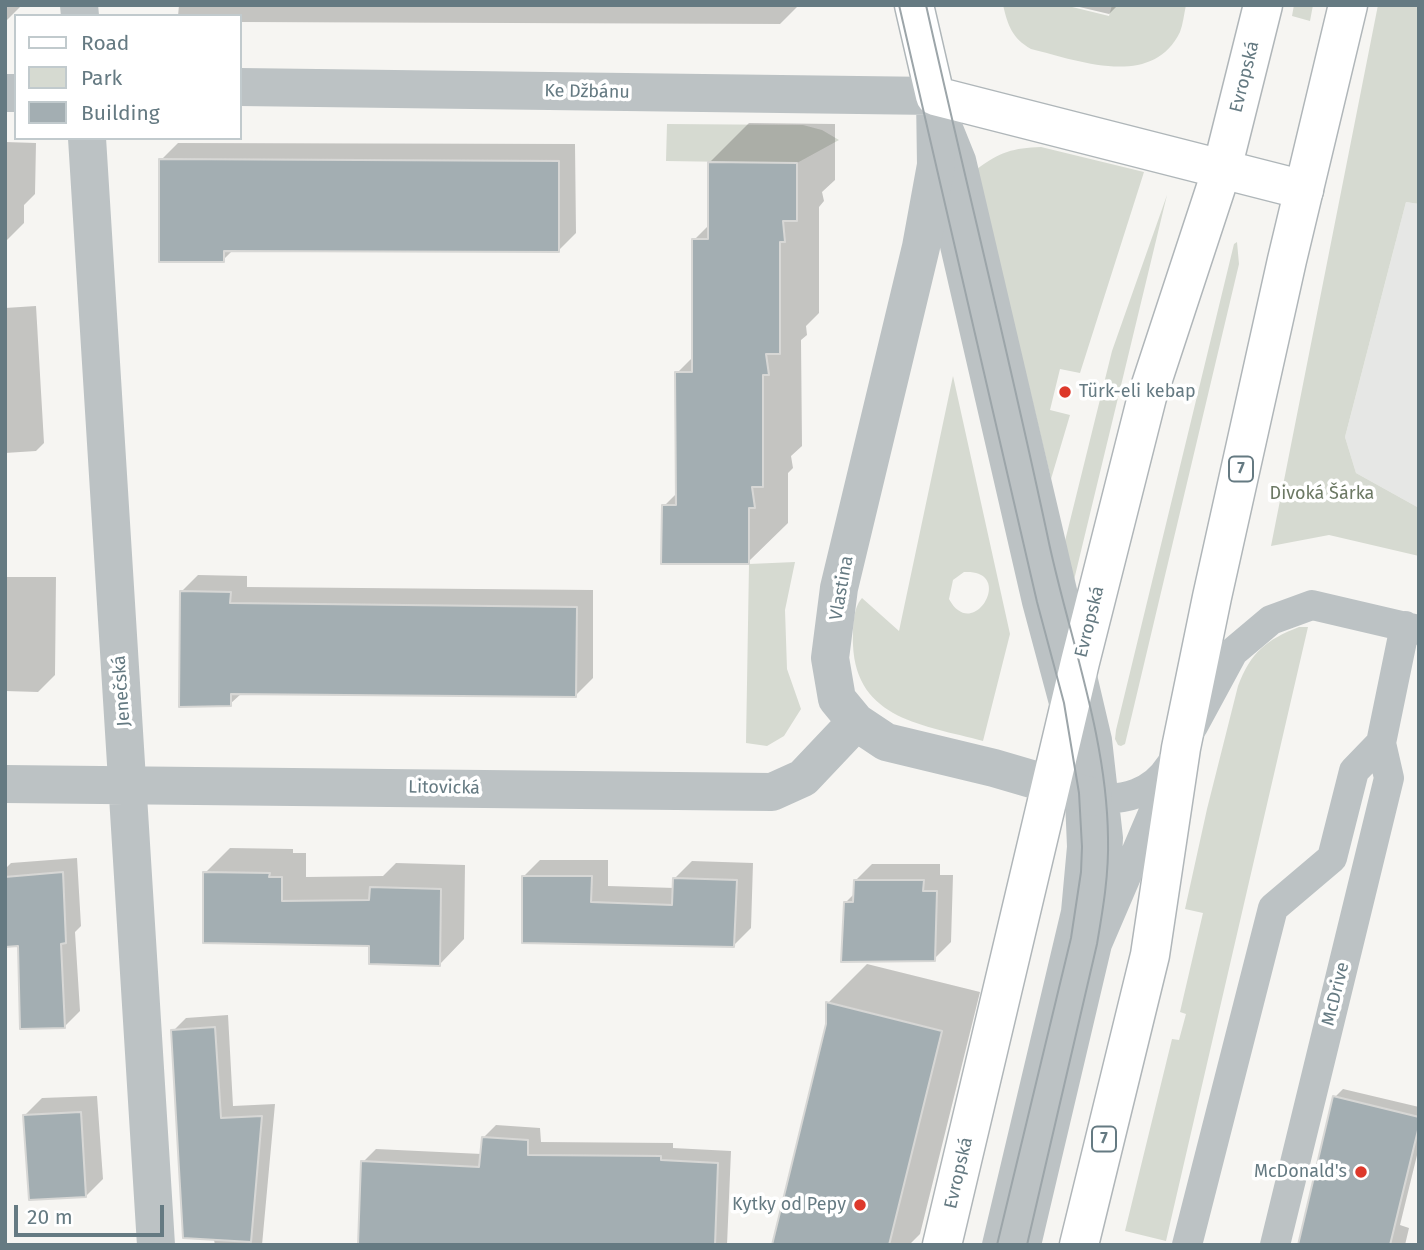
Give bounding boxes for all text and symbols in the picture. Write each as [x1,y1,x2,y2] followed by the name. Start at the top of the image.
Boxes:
[14,14,242,140] legend
[81,30,129,56] text: Road
[1226,39,1264,115] street label: Evropská
[81,65,122,91] text: Park
[544,80,630,104] street label: Ke Džbánu
[81,100,160,126] text: Building
[1079,381,1196,403] place label: Türk-eli kebap
[1057,384,1073,400] marker: Türk-eli kebap
[1229,456,1253,482] road number: 7
[1270,483,1374,505] park label: Divoká Šárka
[826,554,858,622] street label: Vlastina
[1071,584,1109,660] street label: Evropská
[109,655,135,727] street label: Jenečská
[408,777,480,799] street label: Litovická
[1318,960,1354,1028] street label: McDrive
[1092,1126,1116,1152] road number: 7
[940,1135,978,1211] street label: Evropská
[1254,1161,1347,1183] place label: McDonald's
[1353,1164,1369,1180] marker: McDonald's
[18,1190,168,1234] scale bar
[732,1194,846,1216] place label: Kytky od Pepy
[852,1197,868,1213] marker: Kytky od Pepy
[27,1204,73,1230] text: 20 m

